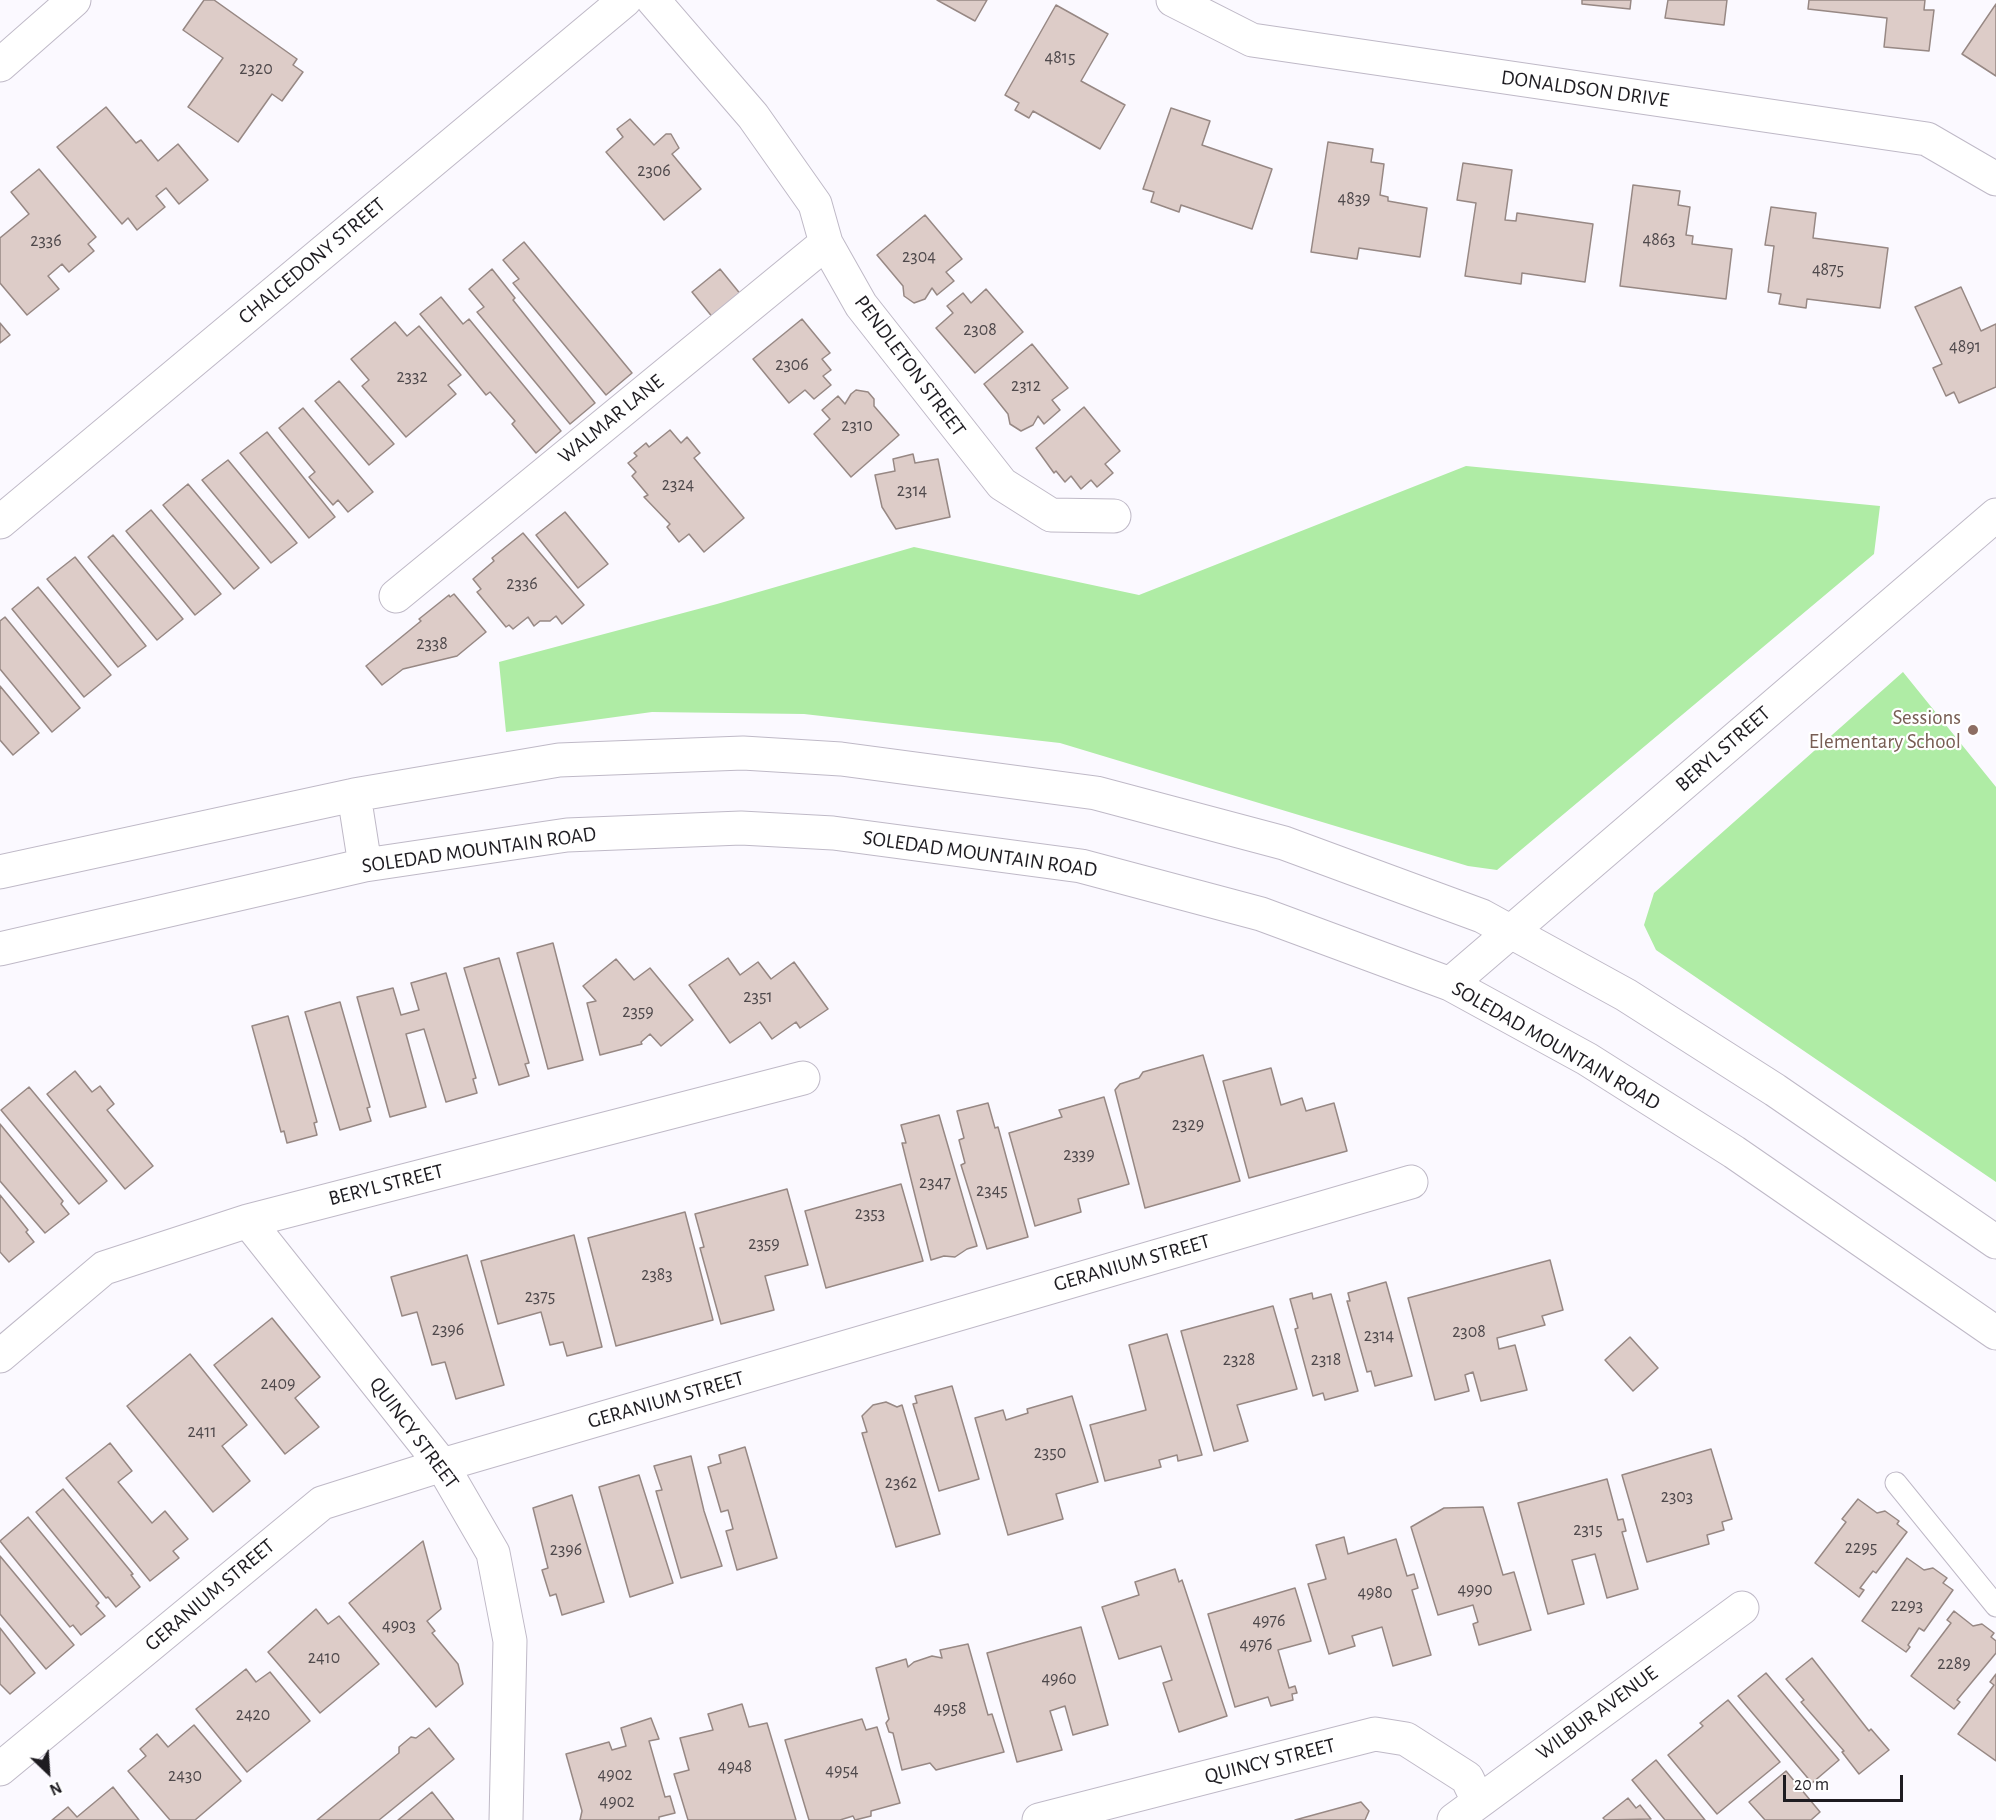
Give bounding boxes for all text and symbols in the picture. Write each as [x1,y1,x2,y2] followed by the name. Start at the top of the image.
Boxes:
[1045,47,1075,69] house number: 4815
[239,58,273,80] house number: 2320
[1499,65,1671,113] street label: DONALDSON DRIVE
[637,160,671,182] house number: 2306
[1337,188,1371,210] house number: 4839
[233,192,391,330] street label: CHALCEDONY STREET
[1642,229,1676,251] house number: 4863
[30,230,62,252] house number: 2336
[902,246,936,268] house number: 2304
[1812,259,1844,281] house number: 4875
[849,290,971,442] street label: PENDLETON STREET
[963,319,997,341] house number: 2308
[1949,336,1981,358] house number: 4891
[775,354,809,376] house number: 2306
[396,366,428,388] house number: 2332
[553,369,669,469] street label: WALMAR LANE
[1011,375,1041,397] house number: 2312
[841,415,873,437] house number: 2310
[662,474,694,496] house number: 2324
[897,480,927,502] house number: 2314
[506,573,538,595] house number: 2336
[416,633,448,655] house number: 2338
[1670,701,1776,797] street label: BERYL STREET
[1809,705,1961,755] place label: Sessions Elementary School
[1966,723,1980,737] marker: Sessions Elementary School
[360,821,598,879] street label: SOLEDAD MOUNTAIN ROAD
[861,825,1099,883] street label: SOLEDAD MOUNTAIN ROAD
[1447,976,1665,1116] street label: SOLEDAD MOUNTAIN ROAD
[743,986,773,1008] house number: 2351
[622,1001,654,1023] house number: 2359
[1172,1114,1204,1136] house number: 2329
[1063,1144,1095,1166] house number: 2339
[326,1159,446,1211] street label: BERYL STREET
[919,1172,951,1194] house number: 2347
[976,1180,1008,1202] house number: 2345
[855,1203,885,1225] house number: 2353
[1051,1229,1213,1297] street label: GERANIUM STREET
[748,1233,780,1255] house number: 2359
[641,1264,673,1286] house number: 2383
[525,1286,555,1308] house number: 2375
[432,1319,464,1341] house number: 2396
[1452,1321,1486,1343] house number: 2308
[1364,1325,1394,1347] house number: 2314
[1223,1349,1255,1371] house number: 2328
[1311,1349,1341,1371] house number: 2318
[585,1366,747,1434] street label: GERANIUM STREET
[364,1372,464,1494] street label: QUINCY STREET
[261,1373,295,1395] house number: 2409
[187,1421,217,1443] house number: 2411
[1034,1442,1066,1464] house number: 2350
[885,1472,917,1494] house number: 2362
[1661,1486,1693,1508] house number: 2303
[1573,1519,1603,1541] house number: 2315
[140,1533,280,1657] street label: GERANIUM STREET
[1845,1537,1877,1559] house number: 2295
[550,1539,582,1561] house number: 2396
[1457,1579,1493,1601] house number: 4990
[1357,1582,1393,1604] house number: 4980
[1891,1595,1923,1617] house number: 2293
[1252,1610,1286,1632] house number: 4976
[382,1615,416,1637] house number: 4903
[1239,1634,1273,1656] house number: 4976
[308,1647,340,1669] house number: 2410
[1937,1653,1971,1675] house number: 2289
[1531,1661,1663,1765] street label: WILBUR AVENUE
[1041,1668,1077,1690] house number: 4960
[933,1698,967,1720] house number: 4958
[236,1704,270,1726] house number: 2420
[1202,1733,1338,1789] street label: QUINCY STREET
[18,1742,78,1802] north arrow
[718,1756,752,1778] house number: 4948
[825,1760,859,1782] house number: 4954
[1786,1763,1906,1801] scale bar
[598,1764,632,1786] house number: 4902
[168,1765,202,1787] house number: 2430
[1794,1776,1829,1794] text: 20 m
[47,1779,64,1798] text: N
[600,1791,634,1813] house number: 4902

